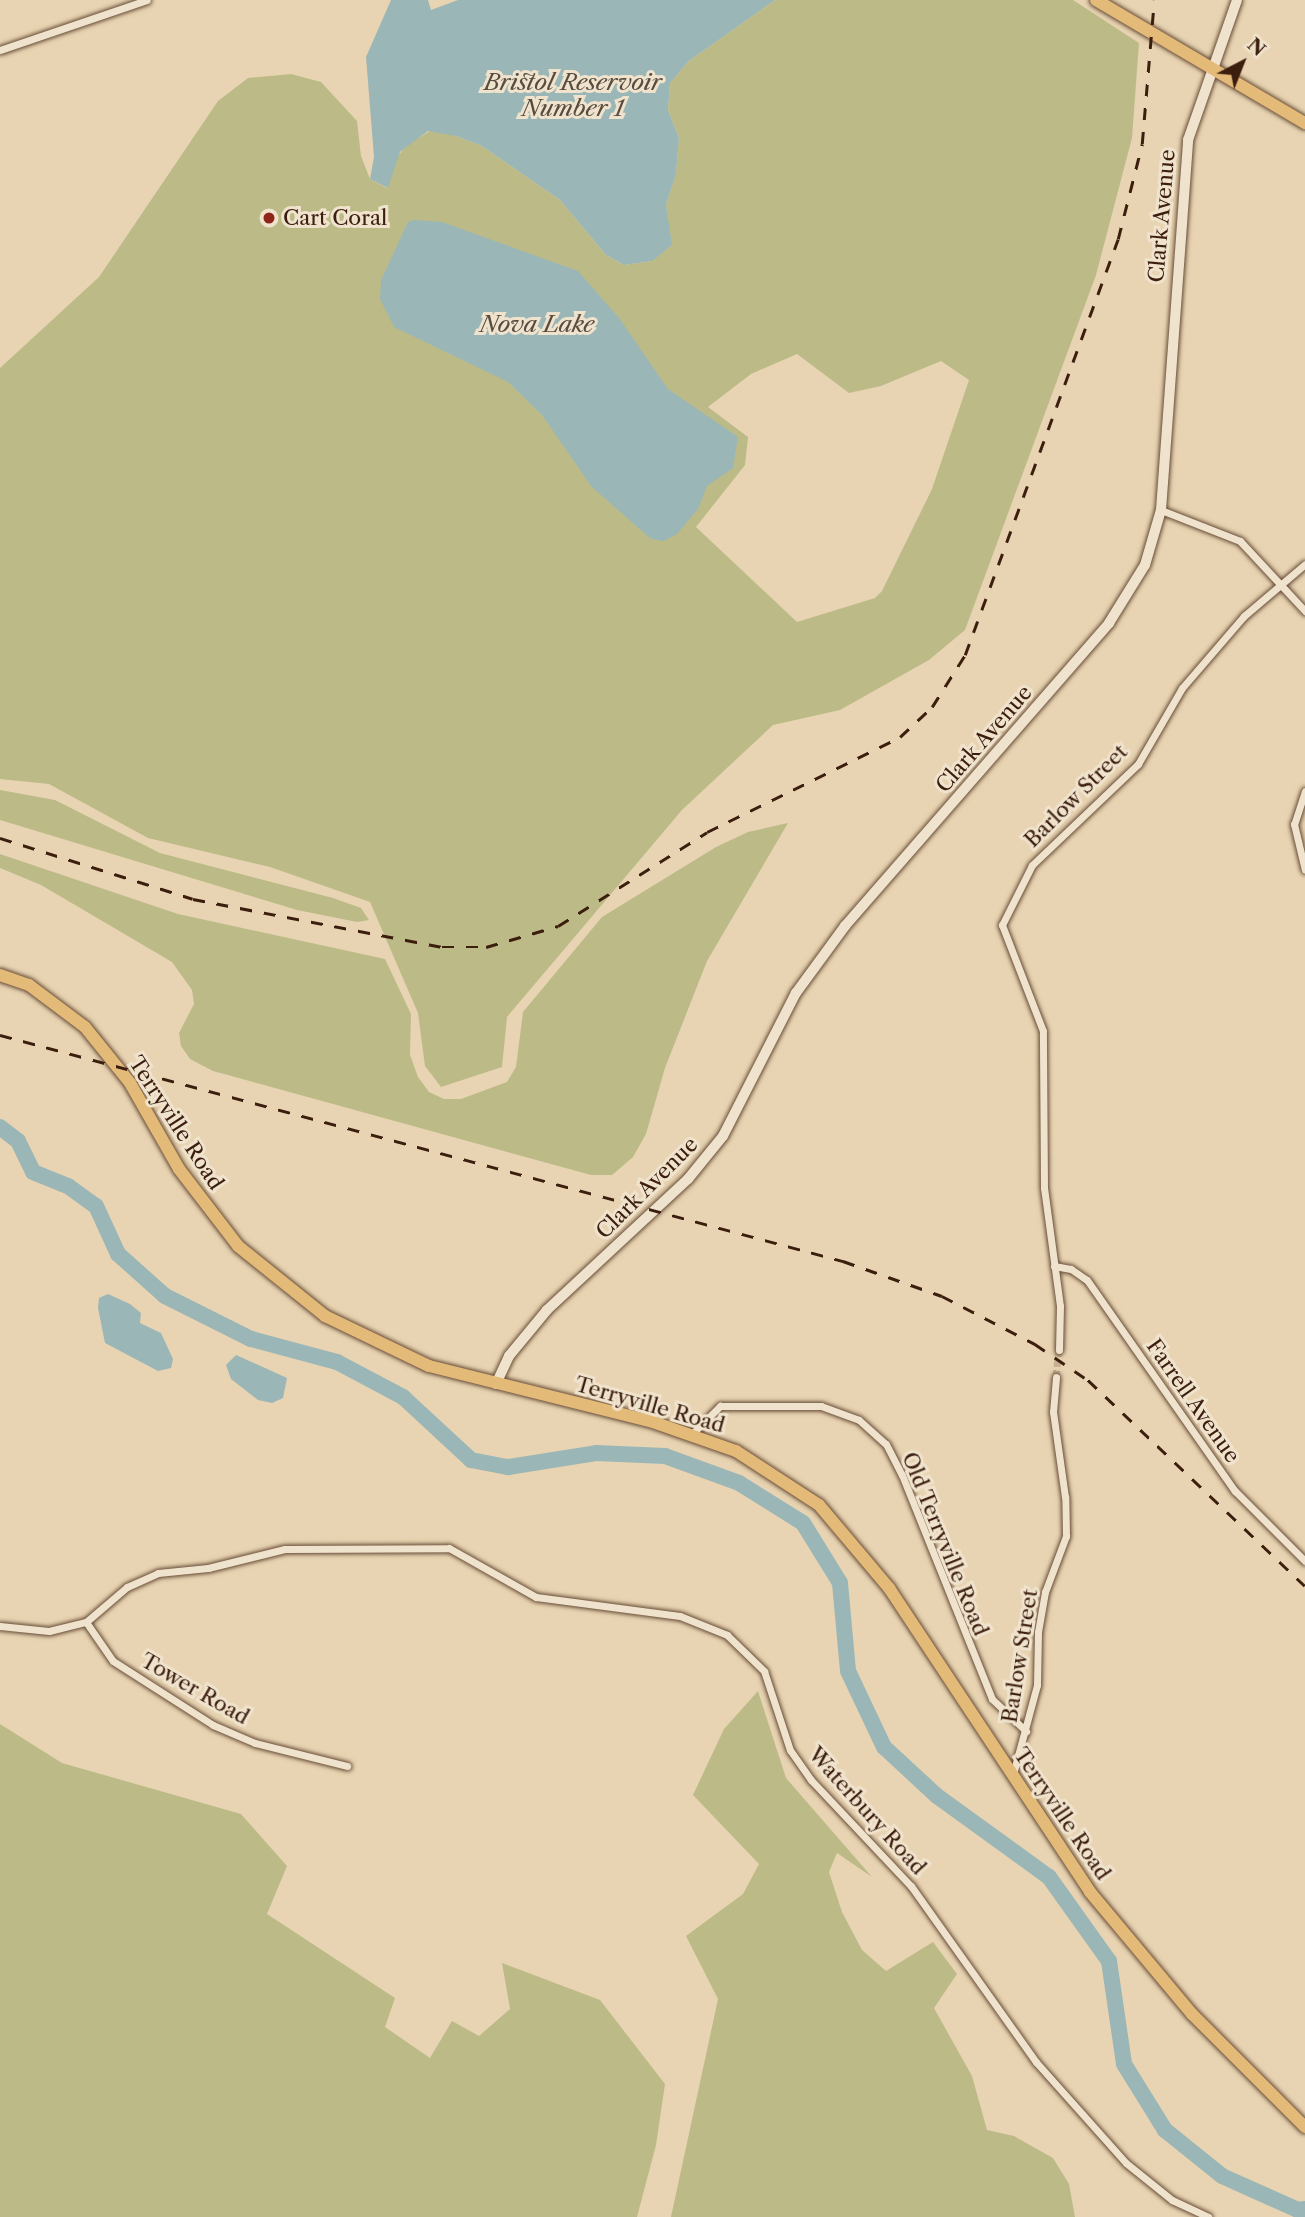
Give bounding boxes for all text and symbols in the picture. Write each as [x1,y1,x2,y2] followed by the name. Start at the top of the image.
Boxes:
[1207,28,1277,98] north arrow
[1243,33,1270,61] text: N
[484,68,662,122] water label: Bristol Reservoir Number 1
[1144,148,1180,284] street label: Clark Avenue
[283,205,387,231] place label: Cart Coral
[261,210,277,226] marker: Cart Coral
[480,310,594,338] water label: Nova Lake
[930,680,1038,798] street label: Clark Avenue
[1019,739,1133,853] street label: Barlow Street
[123,1051,229,1195] street label: Terryville Road
[590,1131,704,1245] street label: Clark Avenue
[1141,1334,1245,1468] street label: Farrell Avenue
[572,1372,728,1438] street label: Terryville Road
[897,1448,993,1640] street label: Old Terryville Road
[997,1587,1043,1725] street label: Barlow Street
[136,1648,254,1730] street label: Tower Road
[803,1742,931,1880] street label: Waterbury Road
[1008,1743,1116,1885] street label: Terryville Road

